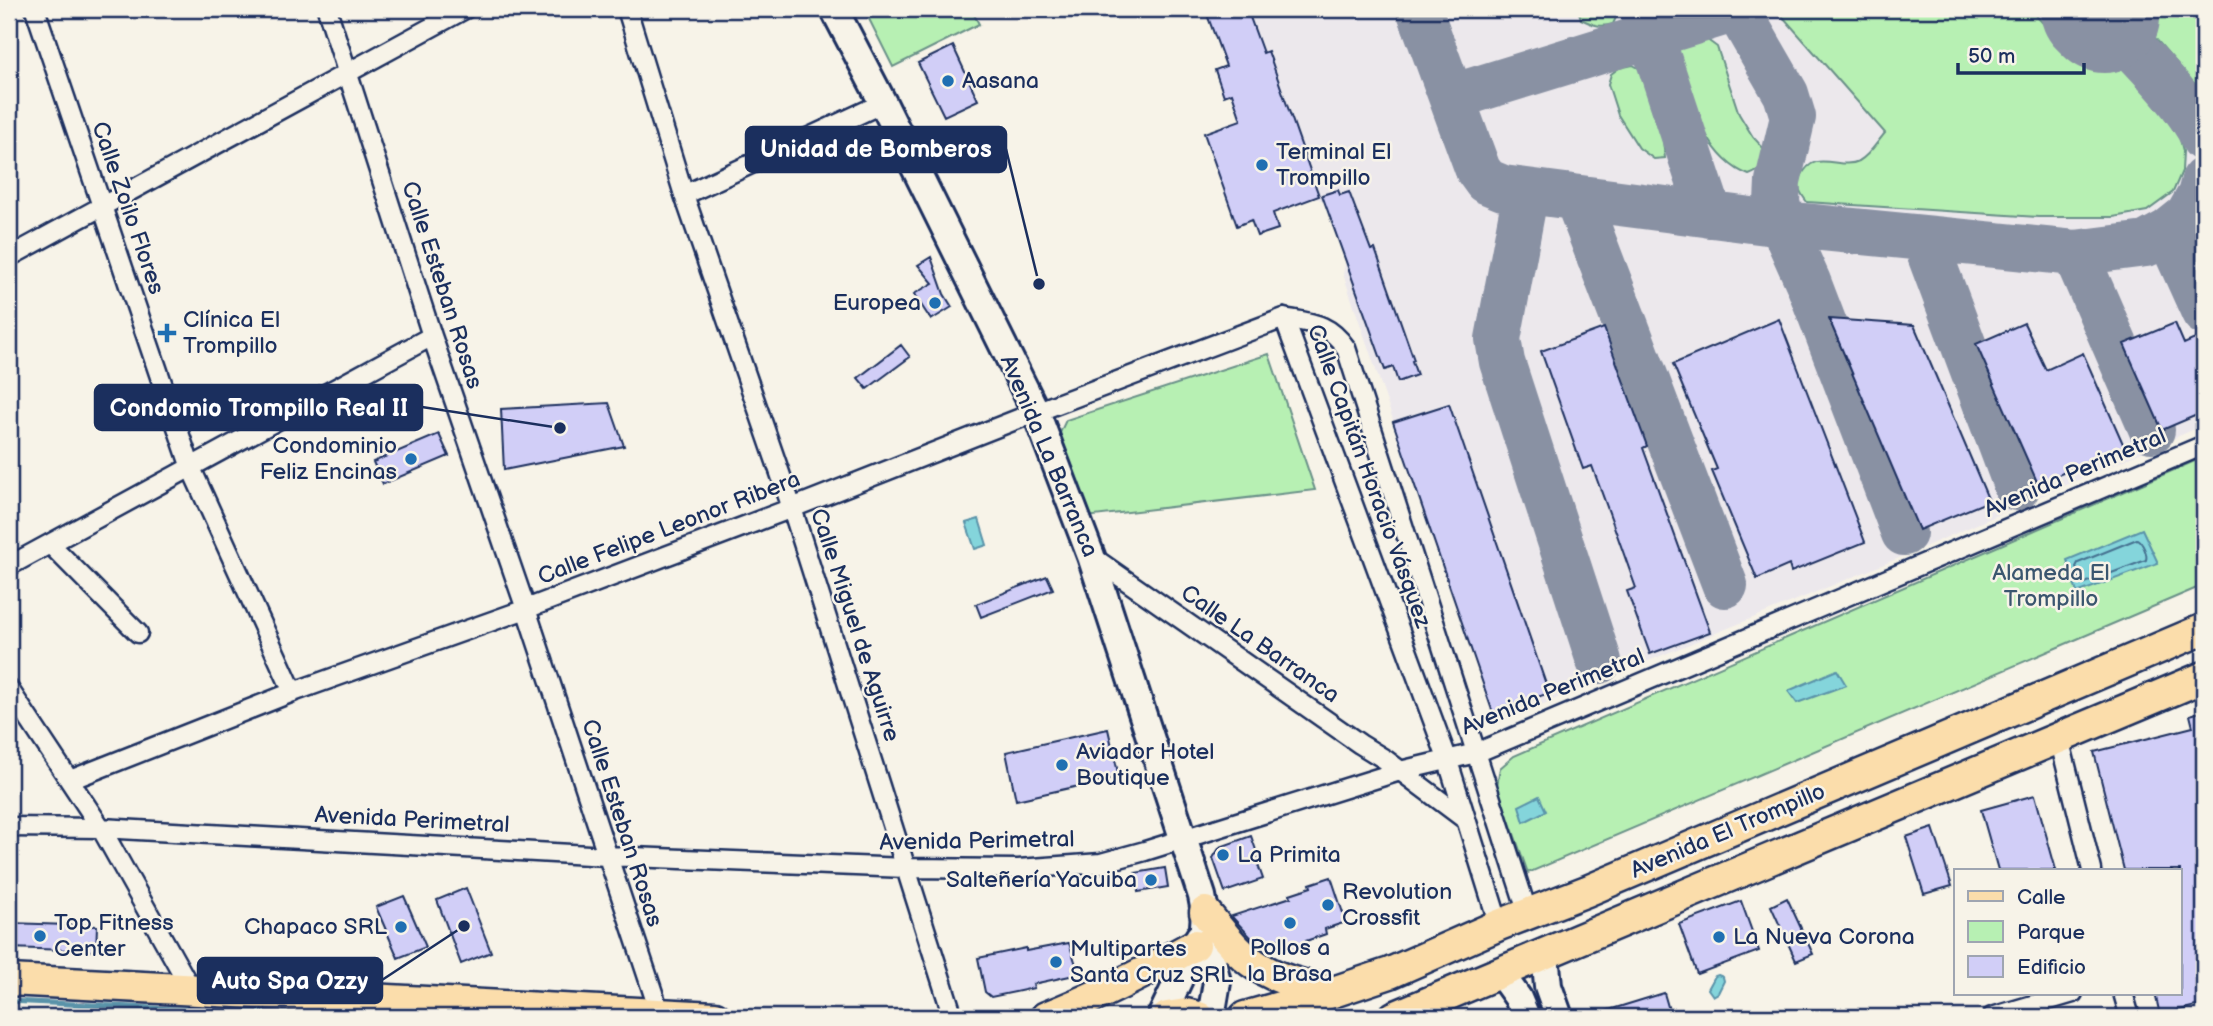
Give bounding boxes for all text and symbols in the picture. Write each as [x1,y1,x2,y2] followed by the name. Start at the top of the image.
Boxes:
[1958,32,2084,76] scale bar
[1968,44,2015,69] text: 50 m
[962,67,1039,95] place label: Aasana
[940,73,956,89] marker: Aasana
[85,118,171,298] street label: Calle Zoilo Flores
[746,127,1006,172] callout: Unidad de Bomberos
[760,135,992,164] text: Unidad de Bomberos
[1276,138,1391,192] place label: Terminal El Trompillo
[1254,157,1270,173] marker: Terminal El Trompillo
[395,178,489,392] street label: Calle Esteban Rosas
[833,289,921,317] place label: Europea
[927,295,943,311] marker: Europea
[183,306,280,360] place label: Clínica El Trompillo
[1301,321,1437,632] street label: Calle Capitán Horacio Vásquez
[157,323,177,343] marker: Clínica El Trompillo
[994,351,1104,561] street label: Avenida La Barranca
[95,385,422,430] callout: Condomio Trompillo Real II
[110,394,408,423] text: Condomio Trompillo Real II
[1980,422,2170,524] street label: Avenida Perimetral
[260,432,397,486] place label: Condominio Feliz Encinas
[403,451,419,467] marker: Condominio Feliz Encinas
[534,465,804,591] street label: Calle Felipe Leonor Ribera
[804,505,906,745] street label: Calle Miguel de Aguirre
[1992,559,2110,613] park label: Alameda El Trompillo
[1175,579,1345,709] street label: Calle La Barranca
[1457,642,1649,742] street label: Avenida Perimetral
[575,716,669,930] street label: Calle Esteban Rosas
[1076,738,1214,792] place label: Aviador Hotel Boutique
[1054,757,1070,773] marker: Aviador Hotel Boutique
[1626,777,1830,885] street label: Avenida El Trompillo
[314,801,510,839] street label: Avenida Perimetral
[879,825,1075,857] street label: Avenida Perimetral
[1237,841,1341,869] place label: La Primita
[1215,847,1231,863] marker: La Primita
[946,866,1137,894] place label: Salteñería Yacuiba
[1954,869,2182,995] legend
[1143,872,1159,888] marker: Salteñería Yacuiba
[1342,878,1452,932] place label: Revolution Crossfit
[2017,885,2066,910] text: Calle
[1320,897,1336,913] marker: Revolution Crossfit
[54,909,174,963] place label: Top Fitness Center
[244,913,388,941] place label: Chapaco SRL
[1282,915,1298,931] marker: Pollos a la Brasa
[393,919,409,935] marker: Chapaco SRL
[2017,920,2085,945] text: Parque
[1733,923,1915,951] place label: La Nueva Corona
[32,928,48,944] marker: Top Fitness Center
[1711,929,1727,945] marker: La Nueva Corona
[1247,934,1333,988] place label: Pollos a la Brasa
[1070,935,1234,989] place label: Multipartes Santa Cruz SRL
[1048,954,1064,970] marker: Multipartes Santa Cruz SRL
[2017,955,2086,980] text: Edificio
[198,958,382,1003] callout: Auto Spa Ozzy
[211,967,368,996] text: Auto Spa Ozzy

